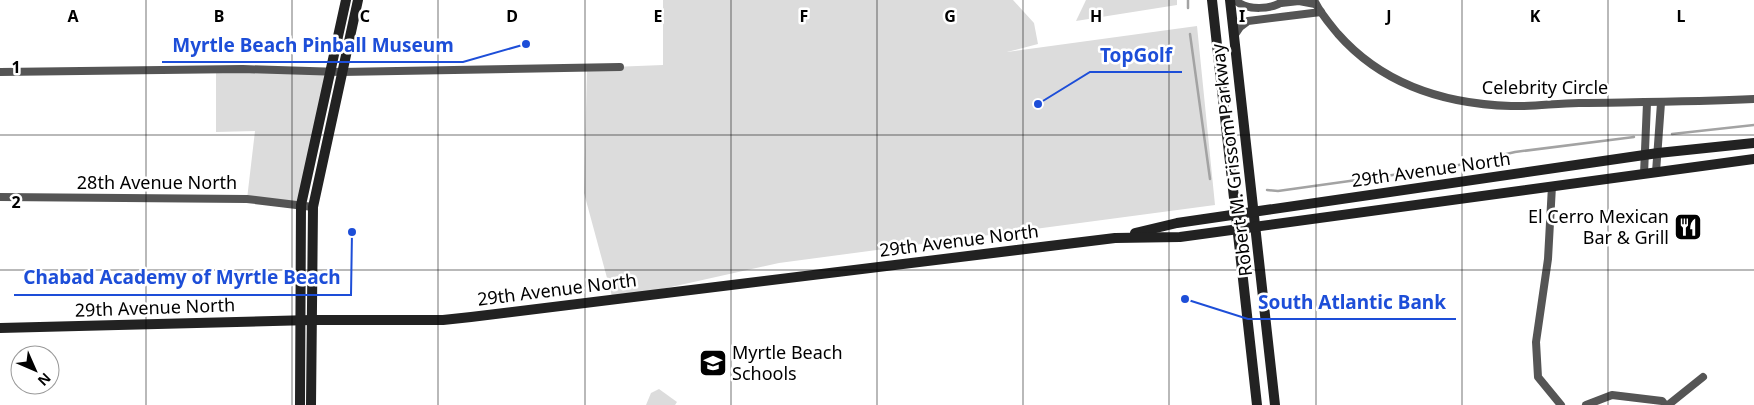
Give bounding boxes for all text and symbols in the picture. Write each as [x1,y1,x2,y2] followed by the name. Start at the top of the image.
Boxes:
[67,5,79,27] text: A
[214,5,224,27] text: B
[360,5,370,27] text: C
[506,5,518,27] text: D
[654,5,663,27] text: E
[800,5,808,27] text: F
[944,5,956,27] text: G
[1090,5,1102,27] text: H
[1239,5,1245,27] text: I
[1384,5,1392,27] text: J
[1530,5,1541,27] text: K
[1677,5,1686,27] text: L
[162,28,463,62] callout: Myrtle Beach Pinball Museum
[172,32,454,58] text: Myrtle Beach Pinball Museum
[1090,38,1182,72] callout: TopGolf
[1100,42,1174,68] text: TopGolf
[1205,42,1257,278] street label: Robert M. Grissom Parkway
[11,56,21,78] text: 1
[1482,75,1608,99] street label: Celebrity Circle
[1350,146,1512,192] street label: 29th Avenue North
[77,170,237,194] street label: 28th Avenue North
[11,191,21,213] text: 2
[1528,204,1669,249] place label: El Cerro Mexican Bar & Grill
[1673,212,1703,242] restaurant icon: El Cerro Mexican Bar & Grill
[878,218,1040,262] street label: 29th Avenue North
[14,261,351,295] callout: Chabad Academy of Myrtle Beach
[23,264,341,290] text: Chabad Academy of Myrtle Beach
[476,267,638,311] street label: 29th Avenue North
[1248,285,1456,319] callout: South Atlantic Bank
[1258,289,1446,315] text: South Atlantic Bank
[74,292,236,322] street label: 29th Avenue North
[732,340,843,385] place label: Myrtle Beach Schools
[10,345,60,395] north arrow
[698,348,728,378] school or university icon: Myrtle Beach Schools
[34,369,55,390] text: N

